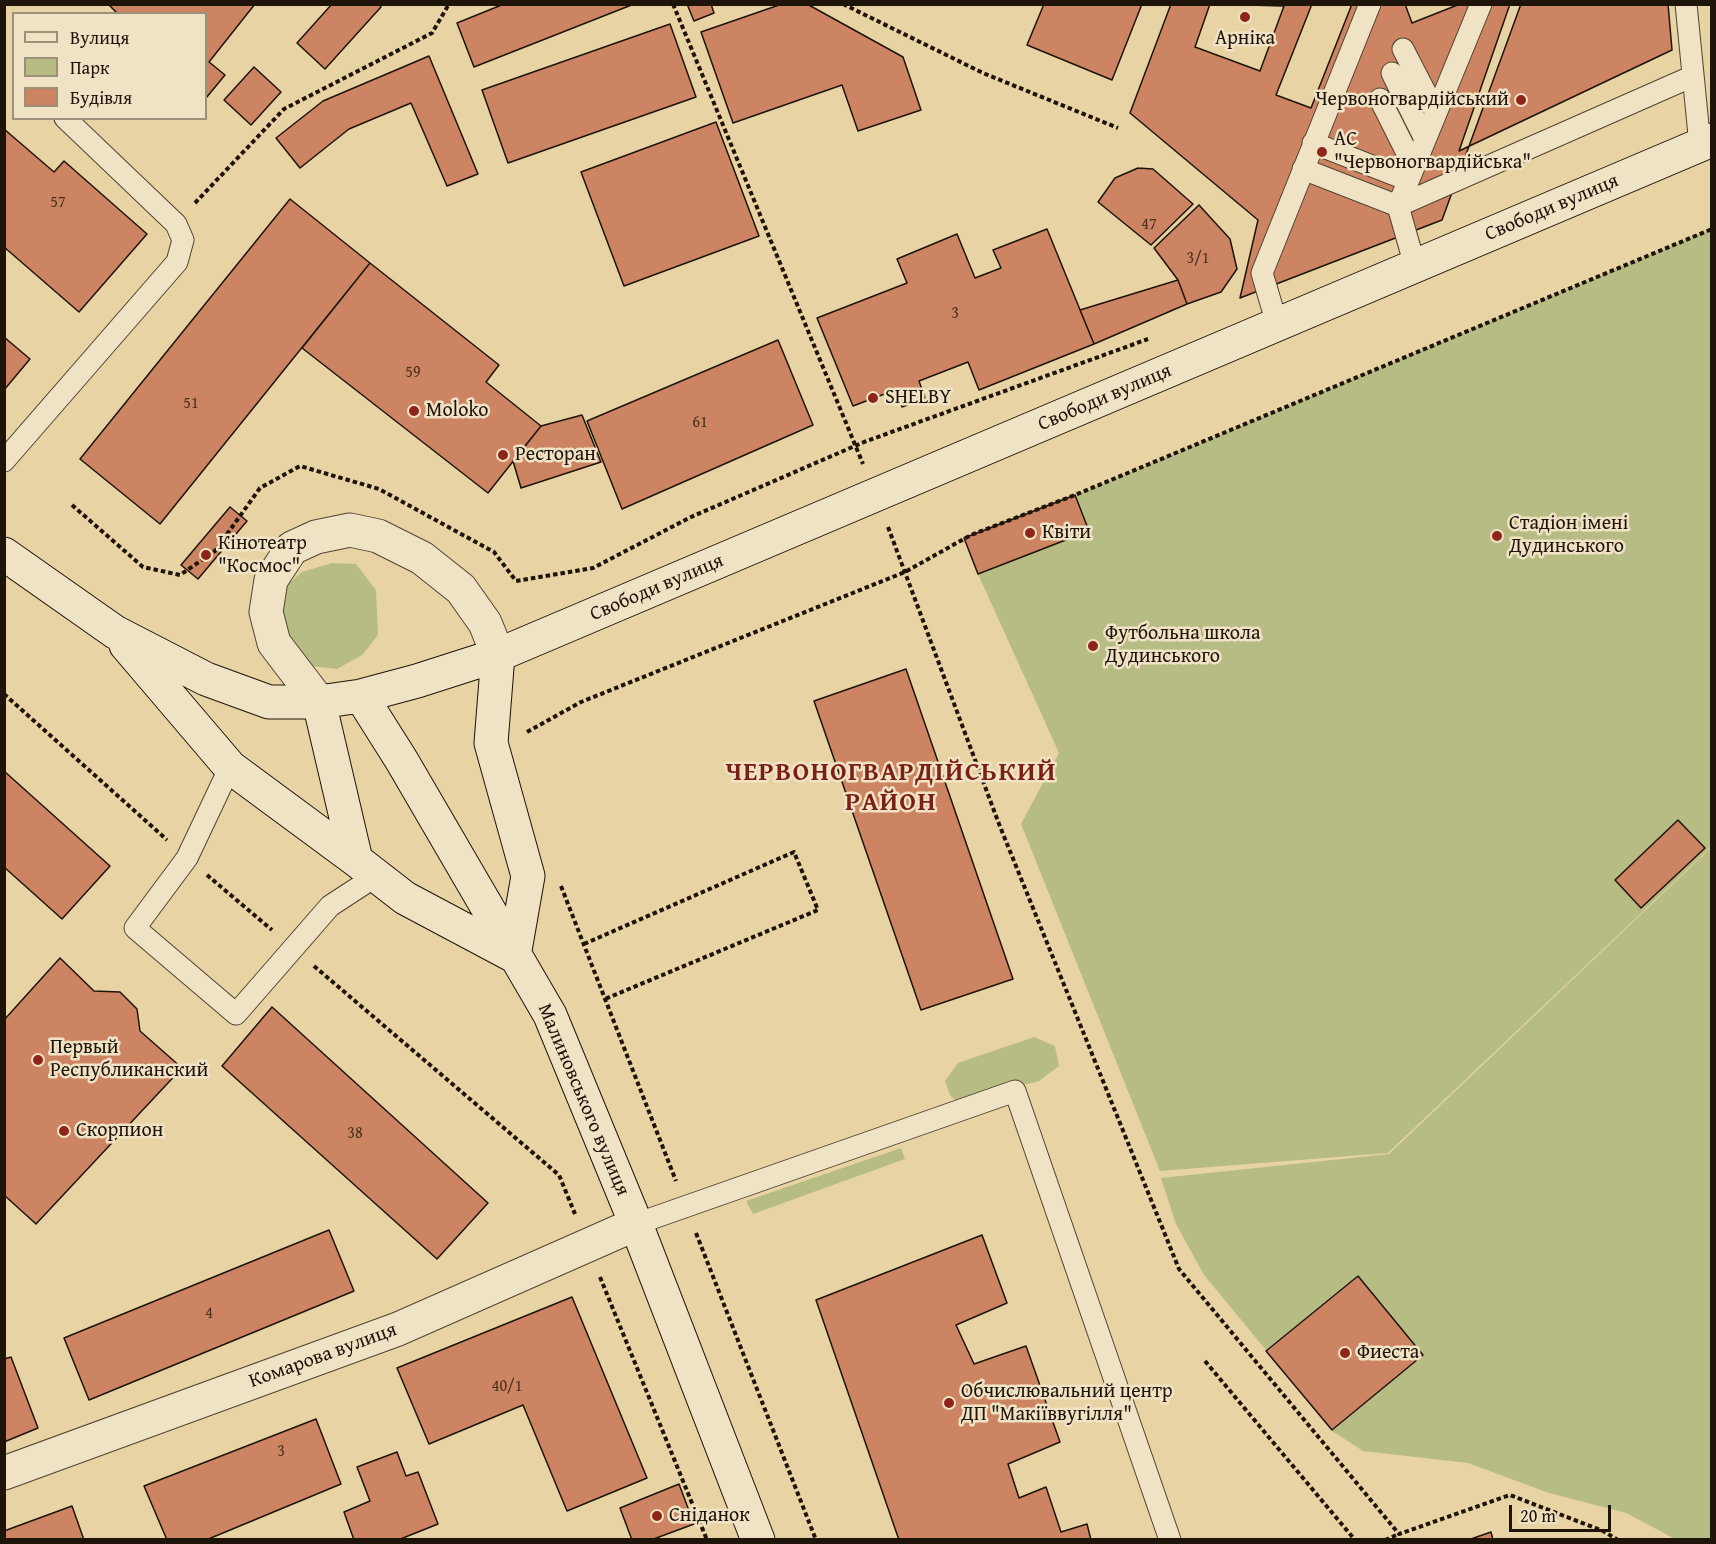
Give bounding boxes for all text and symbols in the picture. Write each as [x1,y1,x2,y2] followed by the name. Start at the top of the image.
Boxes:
[1238,10,1252,24] marker: Арніка
[12,12,207,120] legend
[70,24,129,51] text: Вулиця
[1215,27,1275,51] place label: Арніка
[70,54,109,81] text: Парк
[70,84,132,111] text: Будівля
[1315,88,1509,112] place label: Червоногвардійський
[1514,93,1528,107] marker: Червоногвардійський
[1334,128,1531,175] place label: АС "Червоногвардійська"
[1315,145,1329,159] marker: АС "Червоногвардійська"
[1482,169,1622,247] street label: Свободи вулиця
[50,193,66,213] house number: 57
[1141,215,1157,235] house number: 47
[1187,249,1209,269] house number: 3/1
[951,304,959,324] house number: 3
[1035,359,1175,437] street label: Свободи вулиця
[405,363,421,383] house number: 59
[885,386,951,410] place label: SHELBY
[866,391,880,405] marker: SHELBY
[183,394,199,414] house number: 51
[426,399,488,423] place label: Moloko
[407,404,421,418] marker: Moloko
[692,413,708,433] house number: 61
[515,443,596,467] place label: Ресторан
[496,448,510,462] marker: Ресторан
[1509,512,1628,559] place label: Стадіон імені Дудинського
[1042,521,1091,545] place label: Квіти
[1023,526,1037,540] marker: Квіти
[1490,529,1504,543] marker: Стадіон імені Дудинського
[218,532,307,579] place label: Кінотеатр "Космос"
[199,548,213,562] marker: Кінотеатр "Космос"
[587,549,727,627] street label: Свободи вулиця
[1105,622,1261,669] place label: Футбольна школа Дудинського
[1086,639,1100,653] marker: Футбольна школа Дудинського
[725,757,1057,819] district label: ЧЕРВОНОГВАРДІЙСЬКИЙ РАЙОН
[532,1000,634,1200] street label: Малиновського вулиця
[50,1036,208,1083] place label: Первый Республиканский
[31,1053,45,1067] marker: Первый Республиканский
[76,1119,163,1143] place label: Скорпион
[57,1124,71,1138] marker: Скорпион
[347,1124,363,1144] house number: 38
[205,1304,213,1324] house number: 4
[246,1318,400,1394] street label: Комарова вулиця
[1357,1341,1419,1365] place label: Фиеста
[1338,1346,1352,1360] marker: Фиеста
[492,1377,522,1397] house number: 40/1
[961,1380,1173,1427] place label: Обчислювальний центр ДП "Макіїввугілля"
[942,1396,956,1410] marker: Обчислювальний центр ДП "Макіїввугілля"
[277,1442,285,1462] house number: 3
[1512,1493,1614,1531] scale bar
[1520,1502,1556,1529] text: 20 m
[669,1504,750,1528] place label: Сніданок
[650,1509,664,1523] marker: Сніданок

